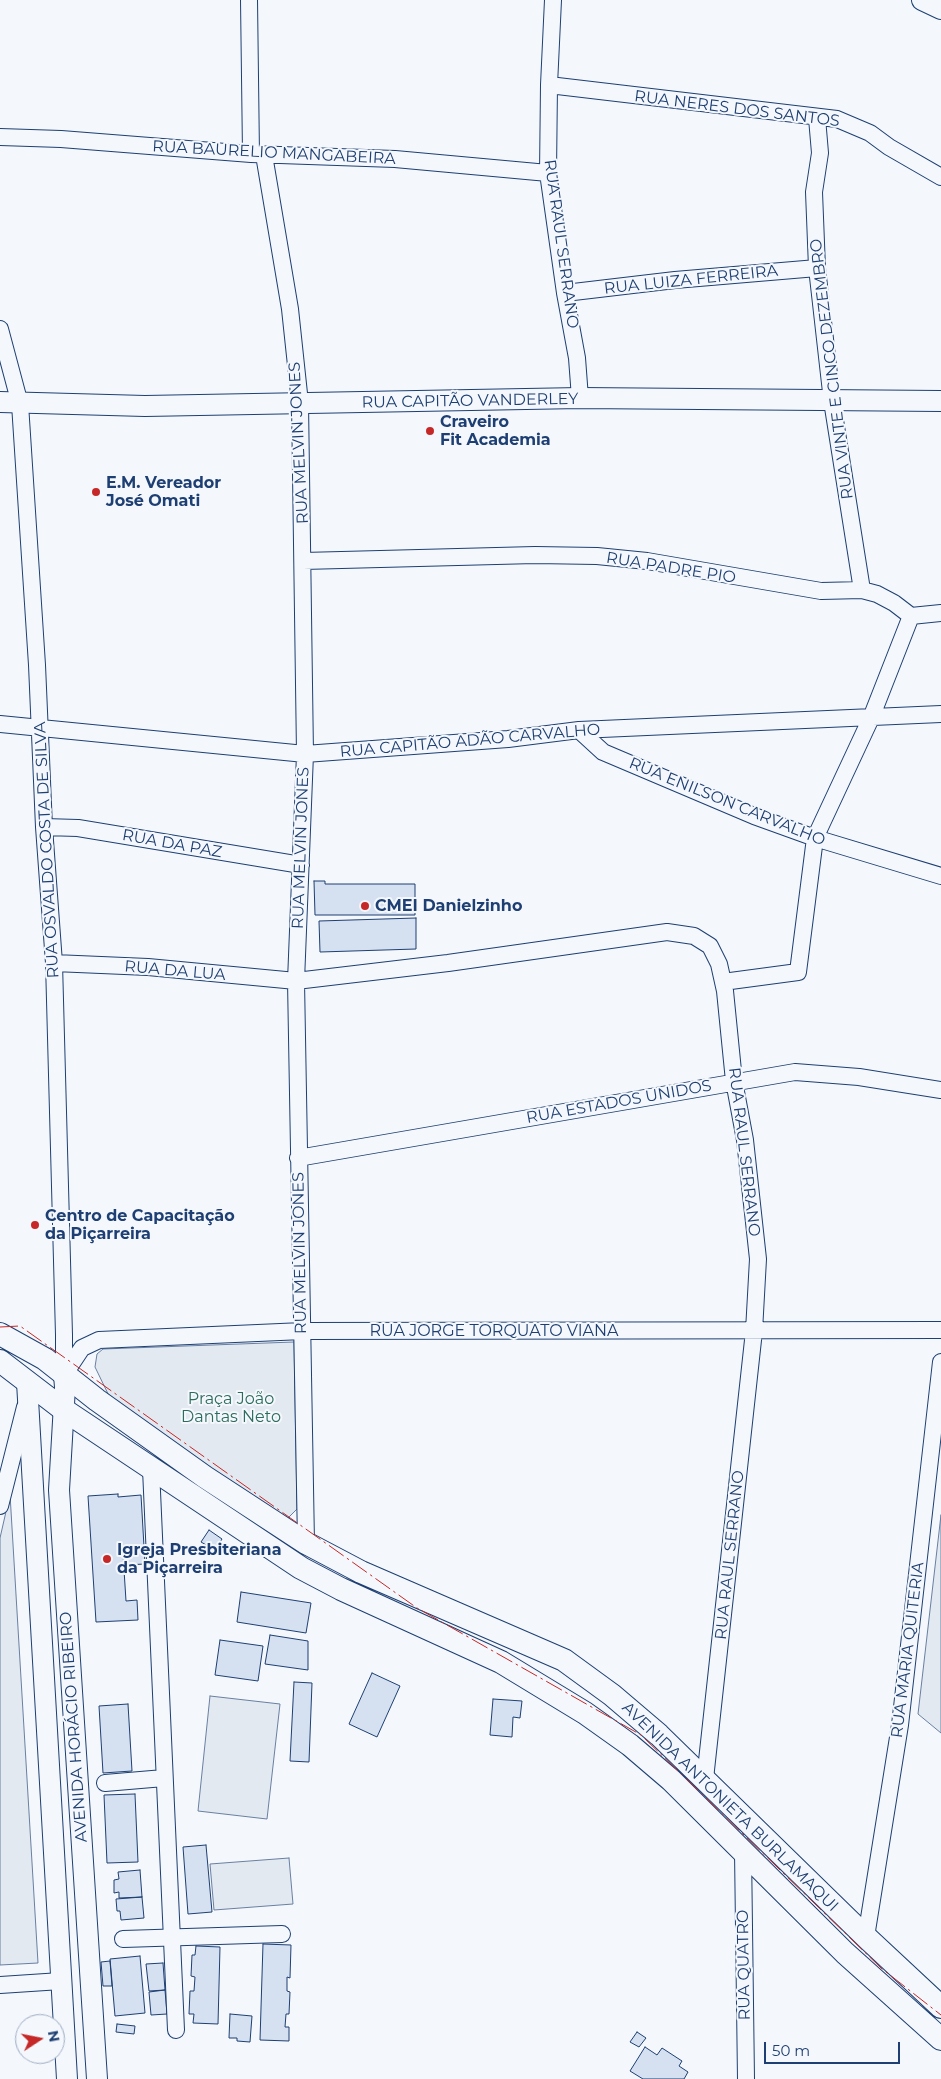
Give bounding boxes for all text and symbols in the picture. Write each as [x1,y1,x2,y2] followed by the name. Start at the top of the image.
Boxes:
[633,87,841,131] street label: RUA NERES DOS SANTOS
[152,137,396,169] street label: RUA BAURELIO MANGABEIRA
[540,158,582,330] street label: RUA RAUL SERRANO
[806,238,858,500] street label: RUA VINTE E CINCO DEZEMBRO
[603,261,779,299] street label: RUA LUIZA FERREIRA
[285,362,313,524] street label: RUA MELVIN JONES
[362,390,578,412] street label: RUA CAPITÃO VANDERLEY
[440,412,551,450] place label: Craveiro Fit Academia
[424,425,436,437] marker: Craveiro Fit Academia
[106,473,221,511] place label: E.M. Vereador José Omati
[90,486,102,498] marker: E.M. Vereador José Omati
[605,548,737,588] street label: RUA PADRE PIO
[339,720,601,762] street label: RUA CAPITÃO ADÃO CARVALHO
[31,721,63,979] street label: RUA OSVALDO COSTA DE SILVA
[626,754,828,850] street label: RUA ENILSON CARVALHO
[289,767,313,929] street label: RUA MELVIN JONES
[121,826,223,862] street label: RUA DA PAZ
[375,896,522,916] place label: CMEI Danielzinho
[359,900,371,912] marker: CMEI Danielzinho
[124,957,226,985] street label: RUA DA LUA
[724,1066,764,1238] street label: RUA RAUL SERRANO
[525,1076,713,1128] street label: RUA ESTADOS UNIDOS
[289,1172,311,1334] street label: RUA MELVIN JONES
[45,1206,235,1244] place label: Centro de Capacitação da Piçarreira
[29,1219,41,1231] marker: Centro de Capacitação da Piçarreira
[369,1321,619,1341] street label: RUA JORGE TORQUATO VIANA
[181,1389,281,1427] park label: Praça João Dantas Neto
[712,1469,748,1641] street label: RUA RAUL SERRANO
[117,1540,281,1578] place label: Igreja Presbiteriana da Piçarreira
[101,1553,113,1565] marker: Igreja Presbiteriana da Piçarreira
[888,1561,928,1739] street label: RUA MARIA QUITERIA
[56,1611,92,1843] street label: AVENIDA HORÁCIO RIBEIRO
[618,1698,842,1916] street label: AVENIDA ANTONIETA BURLAMAQUI
[733,1910,755,2020] street label: RUA QUATRO
[15,2014,65,2064] north arrow
[44,2029,64,2044] text: N
[766,2032,902,2064] scale bar
[772,2041,810,2060] text: 50 m

